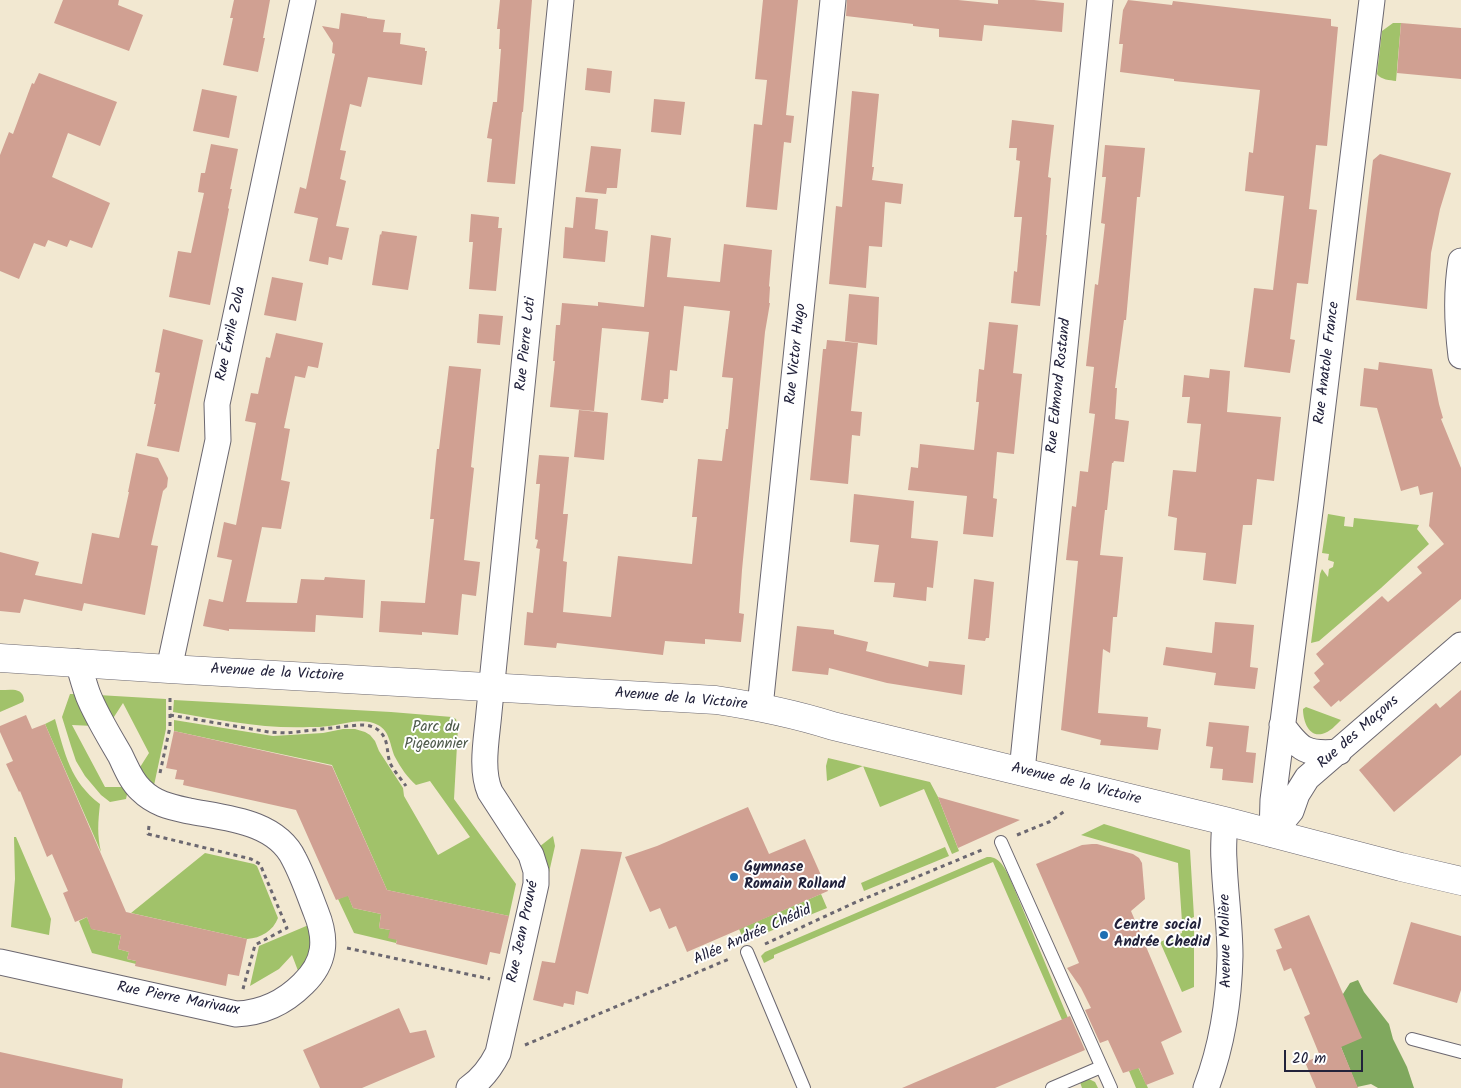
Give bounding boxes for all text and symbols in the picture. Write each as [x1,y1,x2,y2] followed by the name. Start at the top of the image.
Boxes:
[213,285,251,383] street label: Rue Émile Zola
[513,296,541,392] street label: Rue Pierre Loti
[1312,301,1344,425] street label: Rue Anatole France
[783,302,811,406] street label: Rue Victor Hugo
[1044,318,1076,454] street label: Rue Edmond Rostand
[210,662,344,686] street label: Avenue de la Victoire
[614,685,748,715] street label: Avenue de la Victoire
[1315,693,1403,773] street label: Rue des Maçons
[404,719,468,754] park label: Parc du Pigeonnier
[1009,760,1143,810] street label: Avenue de la Victoire
[744,859,846,894] place label: Gymnase Romain Rolland
[728,871,740,883] marker: Gymnase Romain Rolland
[504,879,544,985] street label: Rue Jean Prouvé
[1217,894,1237,988] street label: Avenue Molière
[691,902,815,970] street label: Allée Andrée Chédid
[1114,917,1210,952] place label: Centre social Andrée Chedid
[1098,929,1110,941] marker: Centre social Andrée Chedid
[115,979,241,1021] street label: Rue Pierre Marivaux
[1286,1040,1365,1072] scale bar
[1292,1047,1326,1071] text: 20 m

